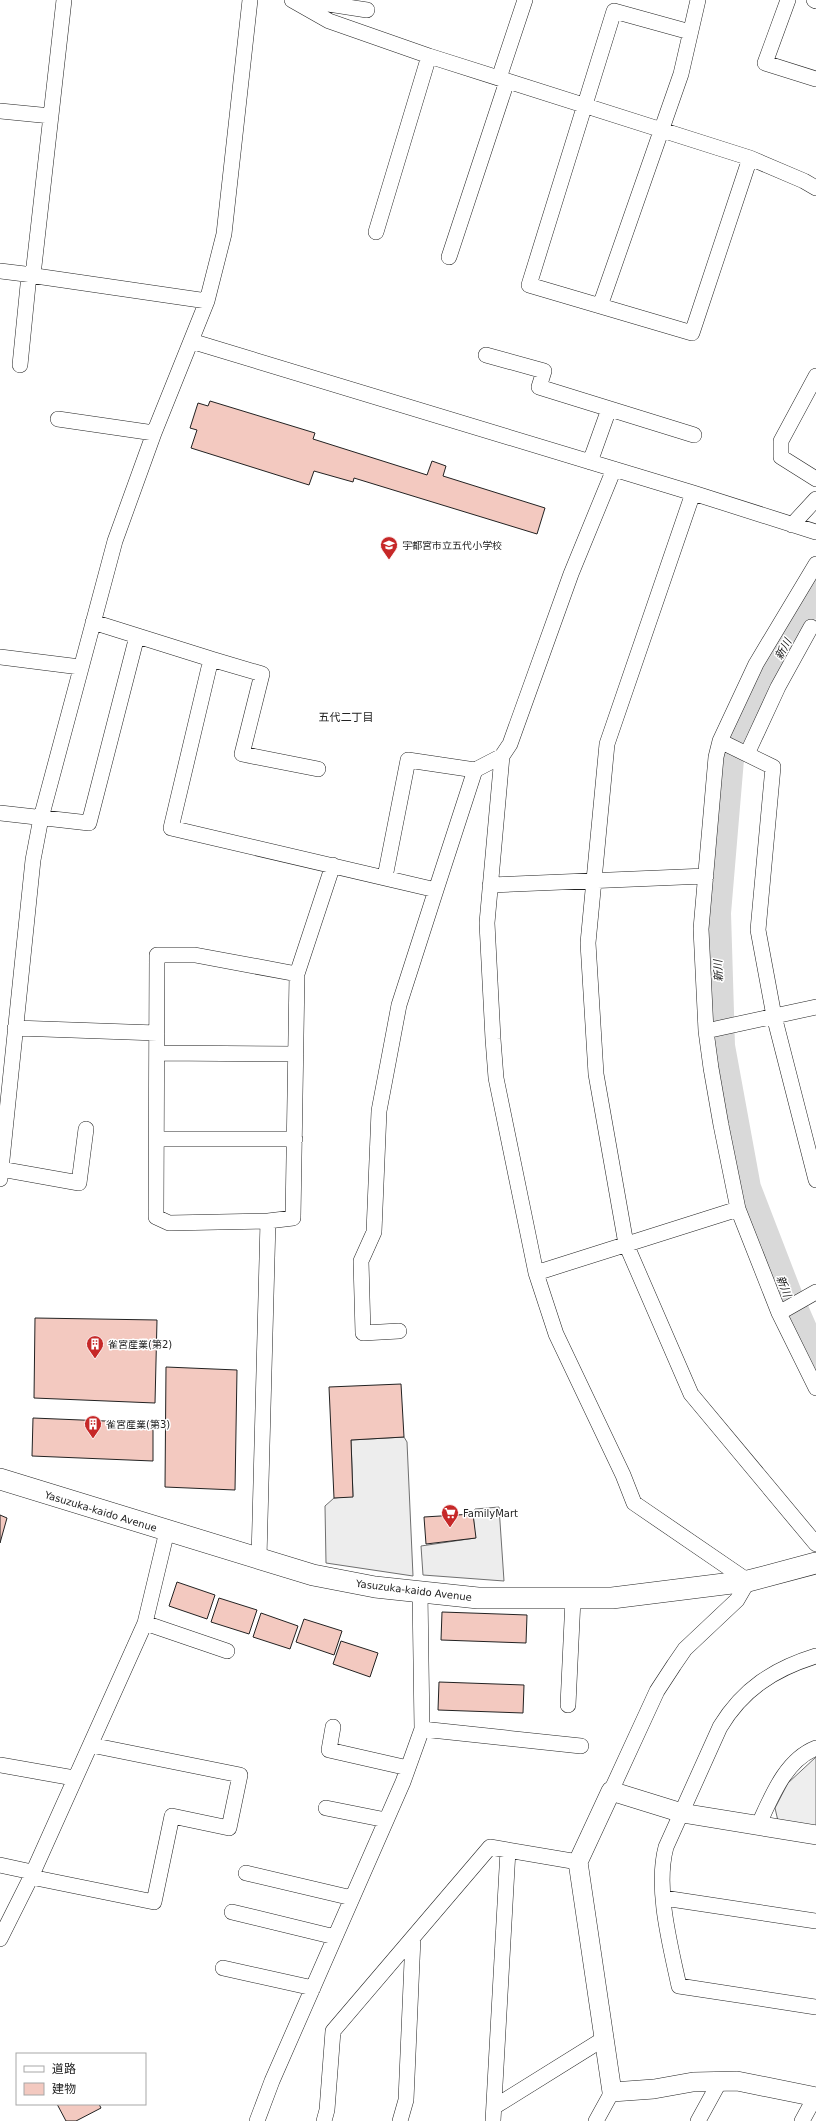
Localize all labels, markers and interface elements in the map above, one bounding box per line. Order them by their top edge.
school or university icon: 宇都宮市立五代小学校 [379,535,399,560]
place label: 宇都宮市立五代小学校 [402,540,502,551]
water label: 新川 [773,636,795,662]
district label: 五代二丁目 [319,711,374,724]
water label: 新川 [712,959,725,982]
water label: 新川 [774,1274,794,1300]
building icon: 雀宮産業(第2) [85,1334,105,1359]
place label: 雀宮産業(第2) [108,1339,172,1350]
building icon: 雀宮産業(第3) [83,1414,103,1439]
place label: 雀宮産業(第3) [106,1419,170,1430]
street label: Yasuzuka-kaido Avenue [43,1489,158,1534]
supermarket icon: FamilyMart [440,1503,460,1528]
place label: FamilyMart [463,1508,518,1519]
street label: Yasuzuka-kaido Avenue [354,1578,473,1603]
legend [16,2053,146,2105]
text: 道路 [52,2062,76,2076]
text: 建物 [52,2082,76,2096]

